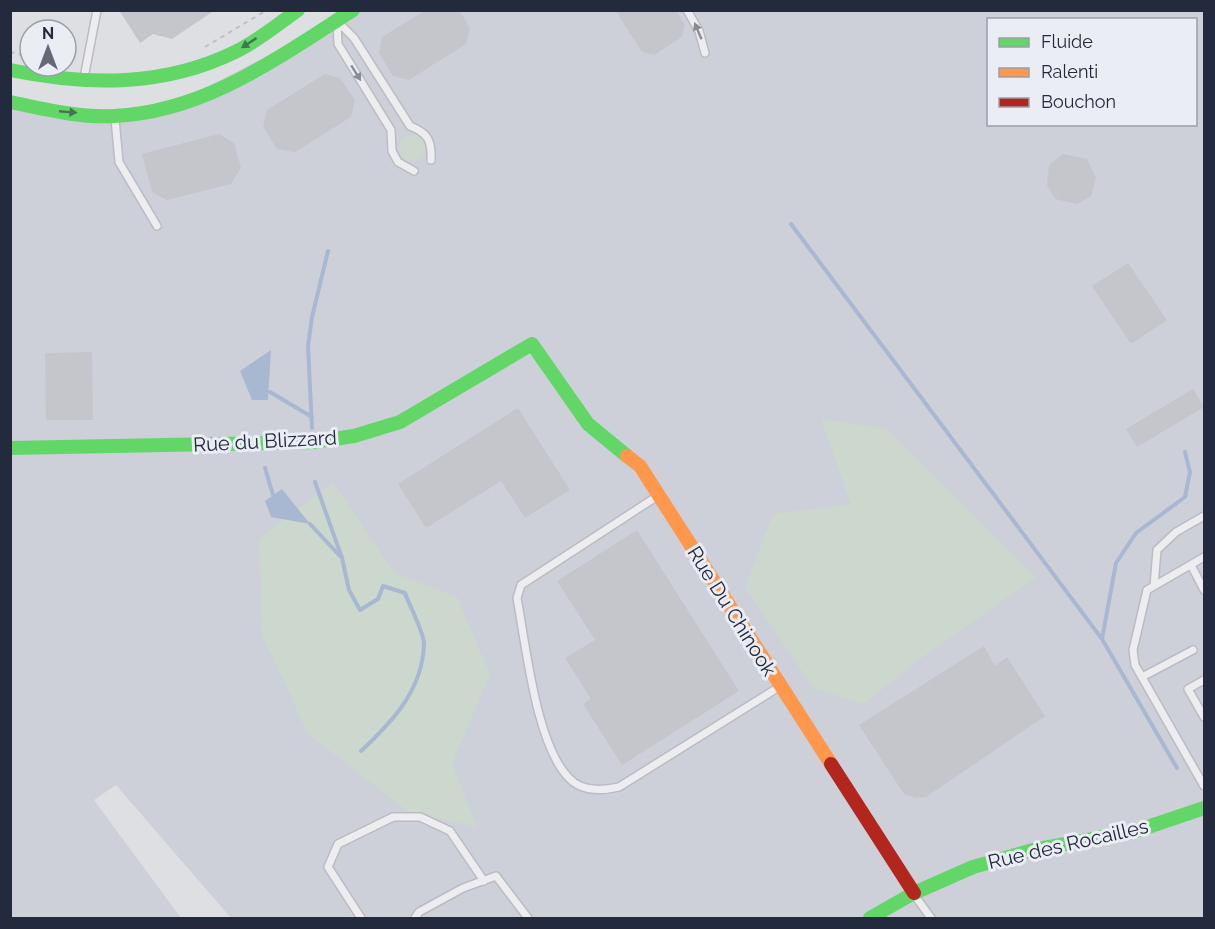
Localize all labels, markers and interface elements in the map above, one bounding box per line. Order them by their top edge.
north arrow [18,18,78,78]
legend [987,18,1197,126]
one-way arrow [693,21,703,39]
text: N [42,24,54,43]
text: Fluide [1041,31,1093,52]
one-way arrow [241,37,257,48]
text: Ralenti [1041,61,1098,82]
one-way arrow [351,65,362,82]
text: Bouchon [1041,91,1116,112]
one-way arrow [58,107,77,117]
street label: Rue du Blizzard [193,425,337,457]
street label: Rue Du Chinook [682,542,782,681]
street label: Rue des Rocailles [986,814,1150,874]

